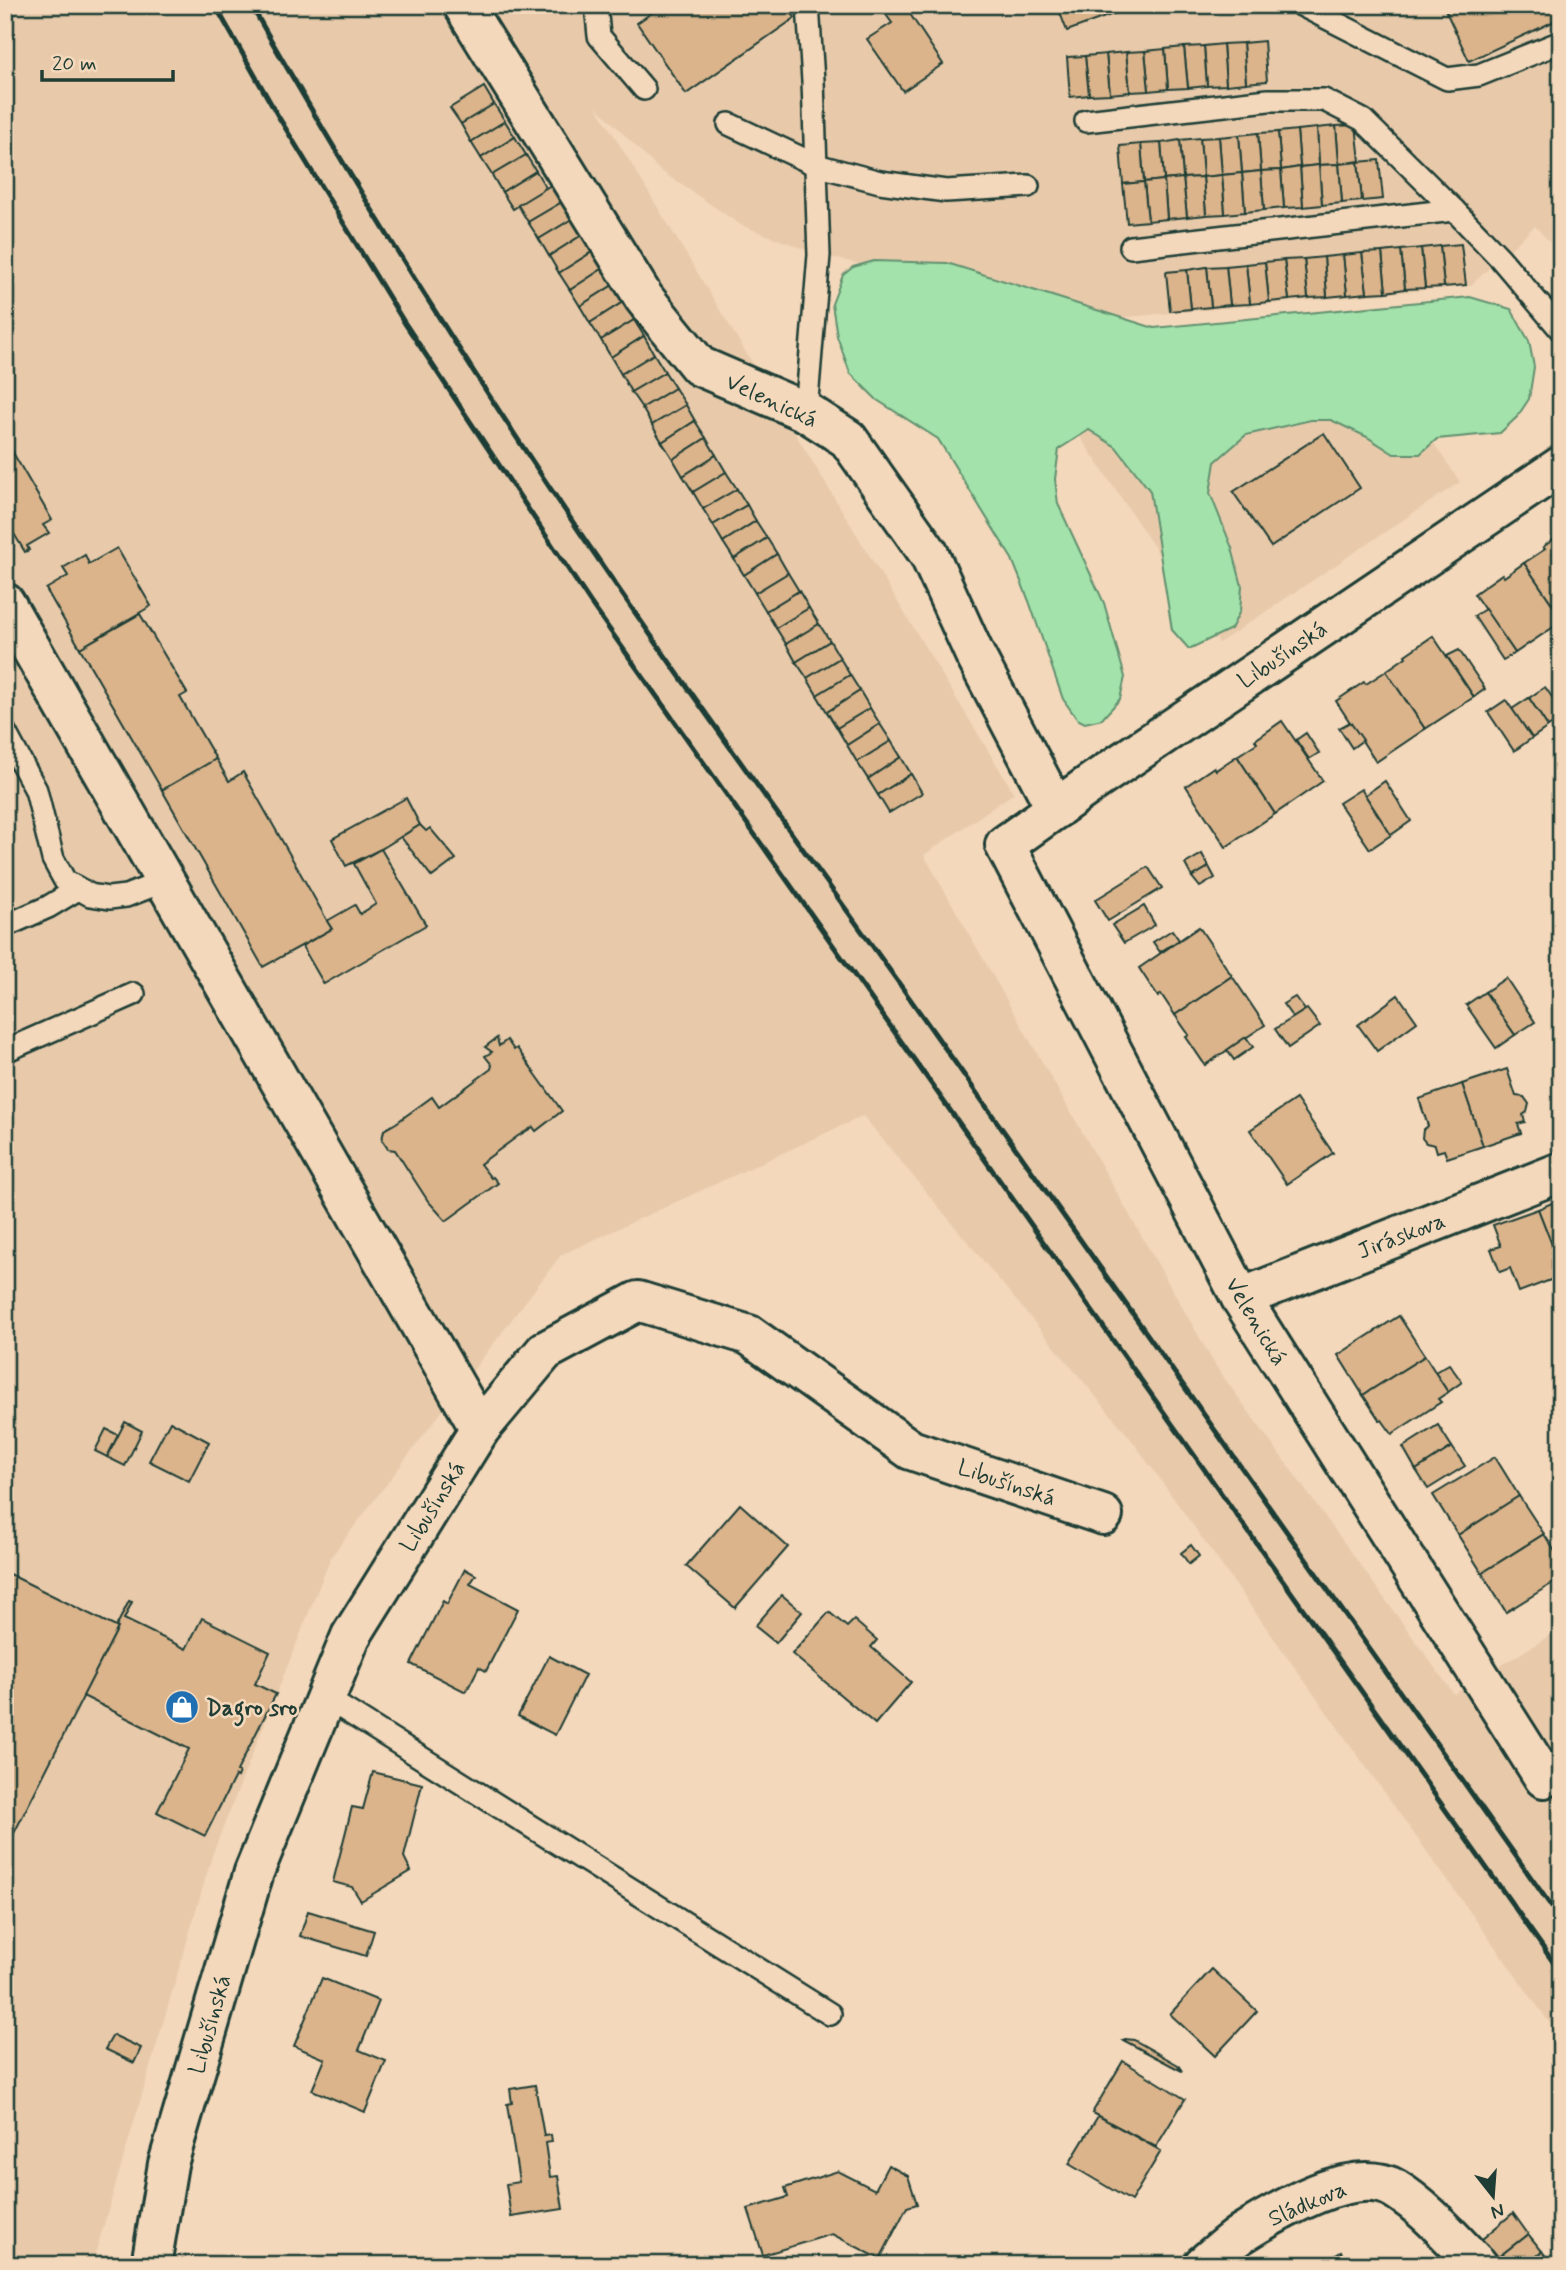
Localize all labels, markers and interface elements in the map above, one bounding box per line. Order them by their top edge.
scale bar [42,38,173,82]
text: 20 m [52,50,97,78]
street label: Velenická [720,367,822,436]
street label: Libušínská [1233,615,1334,697]
street label: Jiráskova [1353,1206,1450,1267]
street label: Velenická [1217,1272,1293,1372]
street label: Libušínská [953,1453,1059,1515]
street label: Libušínská [394,1456,473,1558]
shop icon: Dagro sro [163,1688,201,1726]
place label: Dagro sro [206,1694,297,1727]
street label: Libušínská [182,1971,239,2078]
north arrow [1458,2162,1528,2232]
street label: Sládkova [1264,2175,1352,2235]
text: N [1488,2197,1507,2225]

